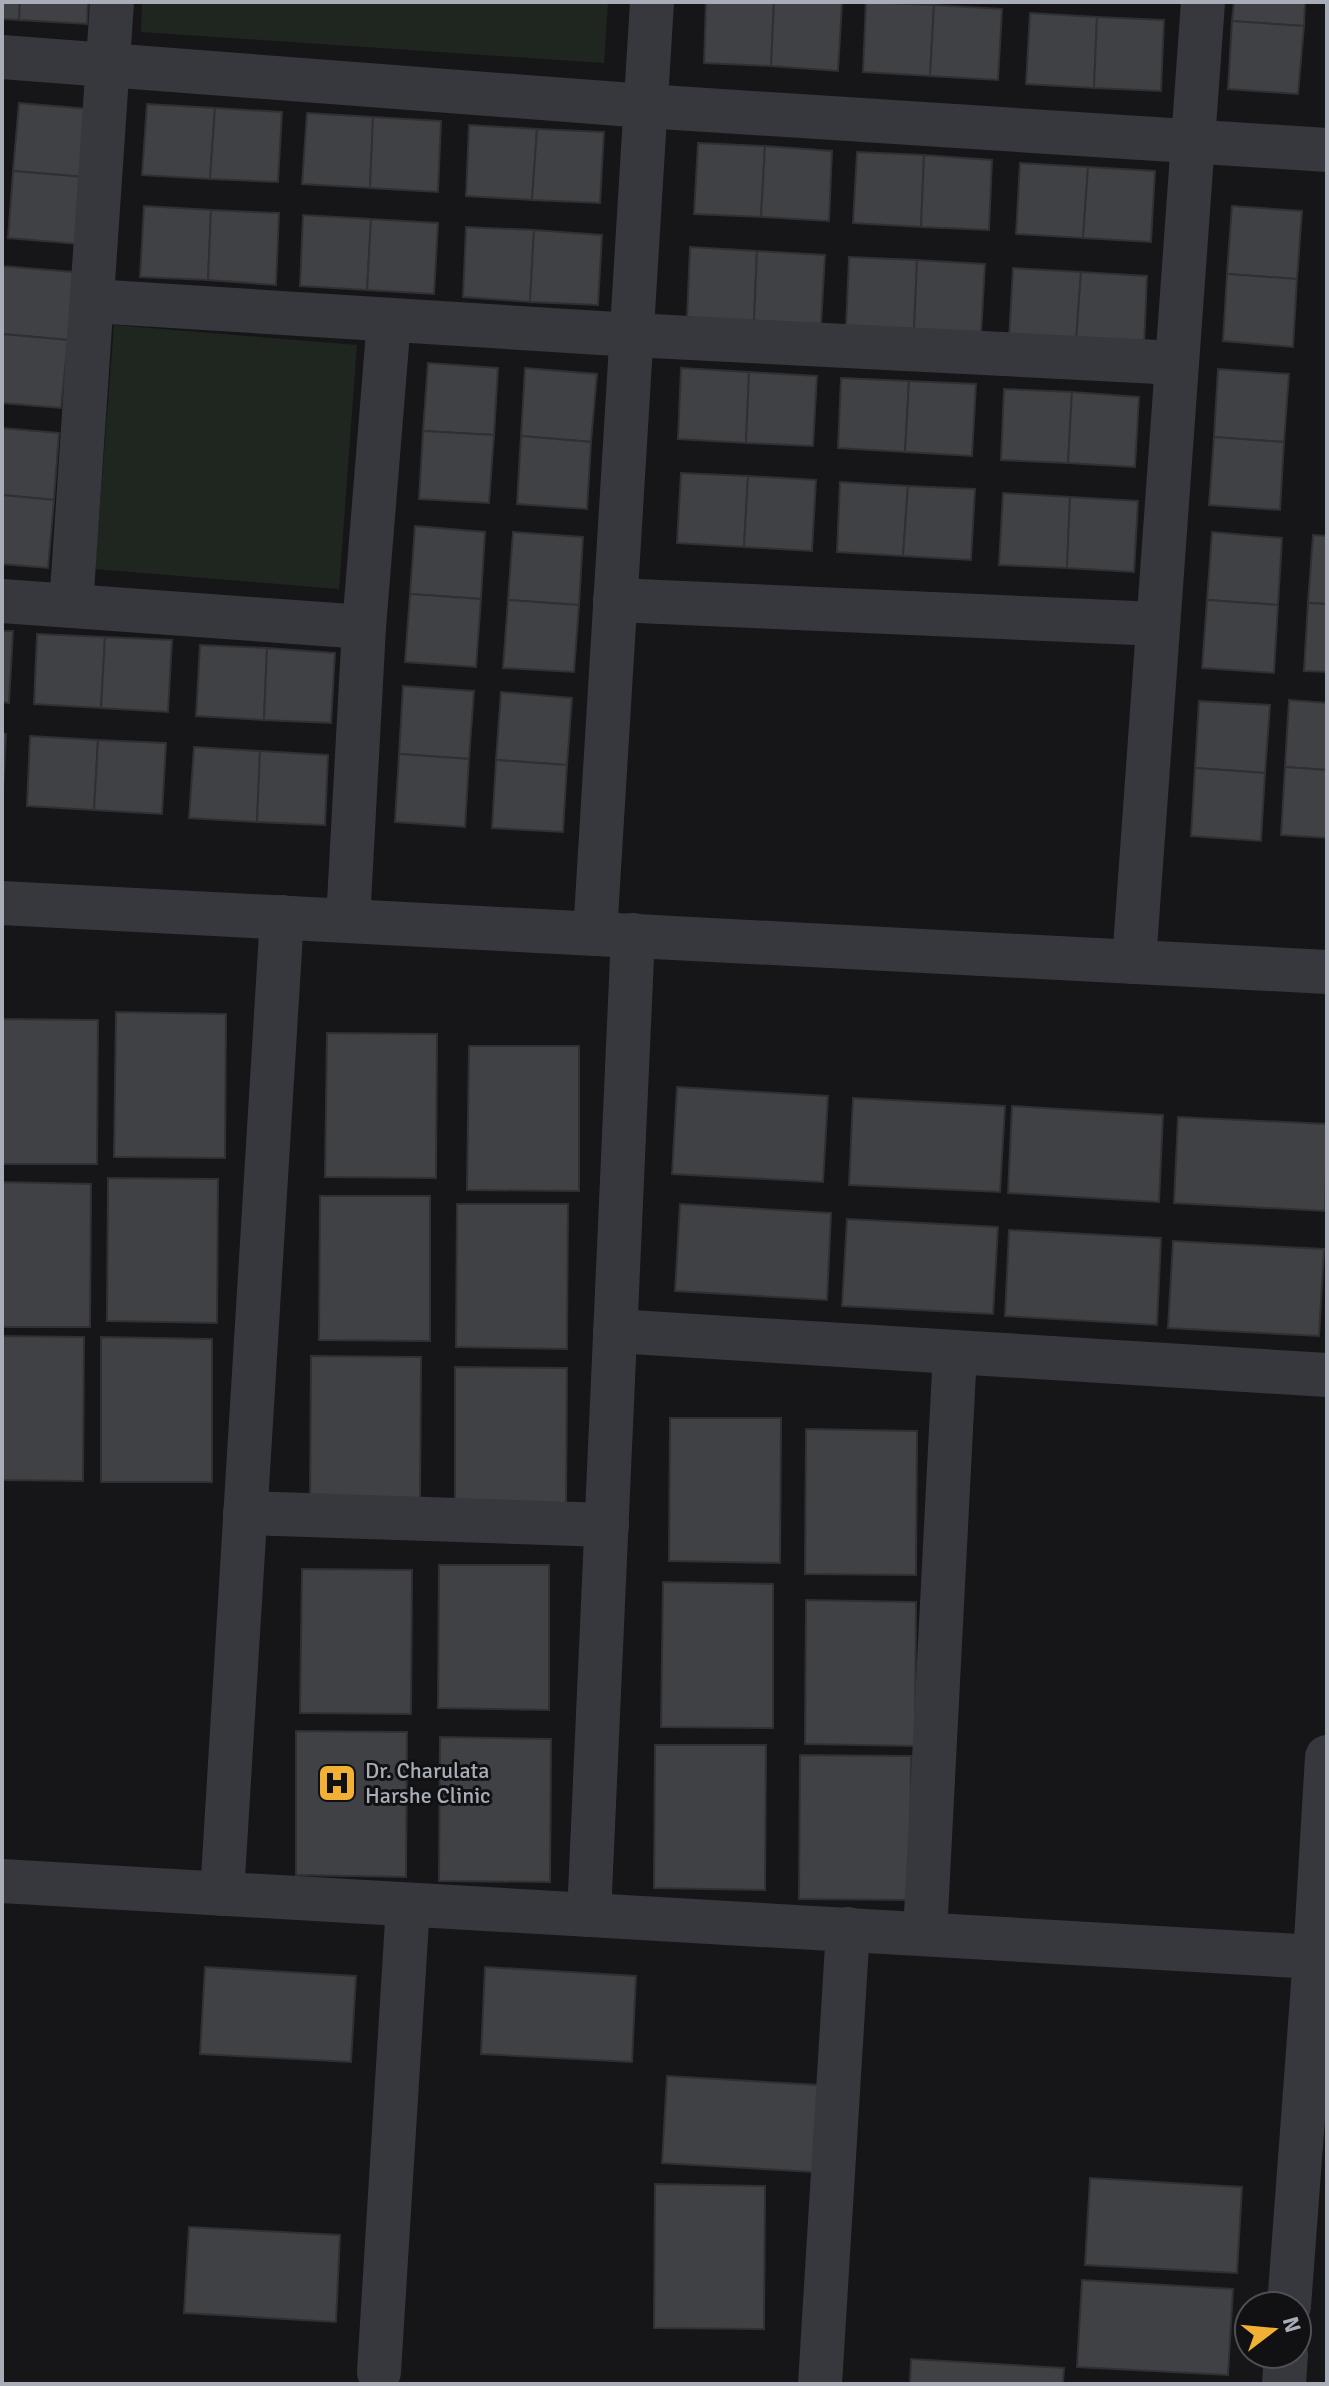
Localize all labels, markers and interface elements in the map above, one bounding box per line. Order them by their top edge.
place label: Dr. Charulata Harshe Clinic [365,1757,490,1809]
hospital icon: Dr. Charulata Harshe Clinic [316,1762,358,1804]
north arrow [1233,2290,1313,2370]
text: N [1277,2314,1307,2336]

